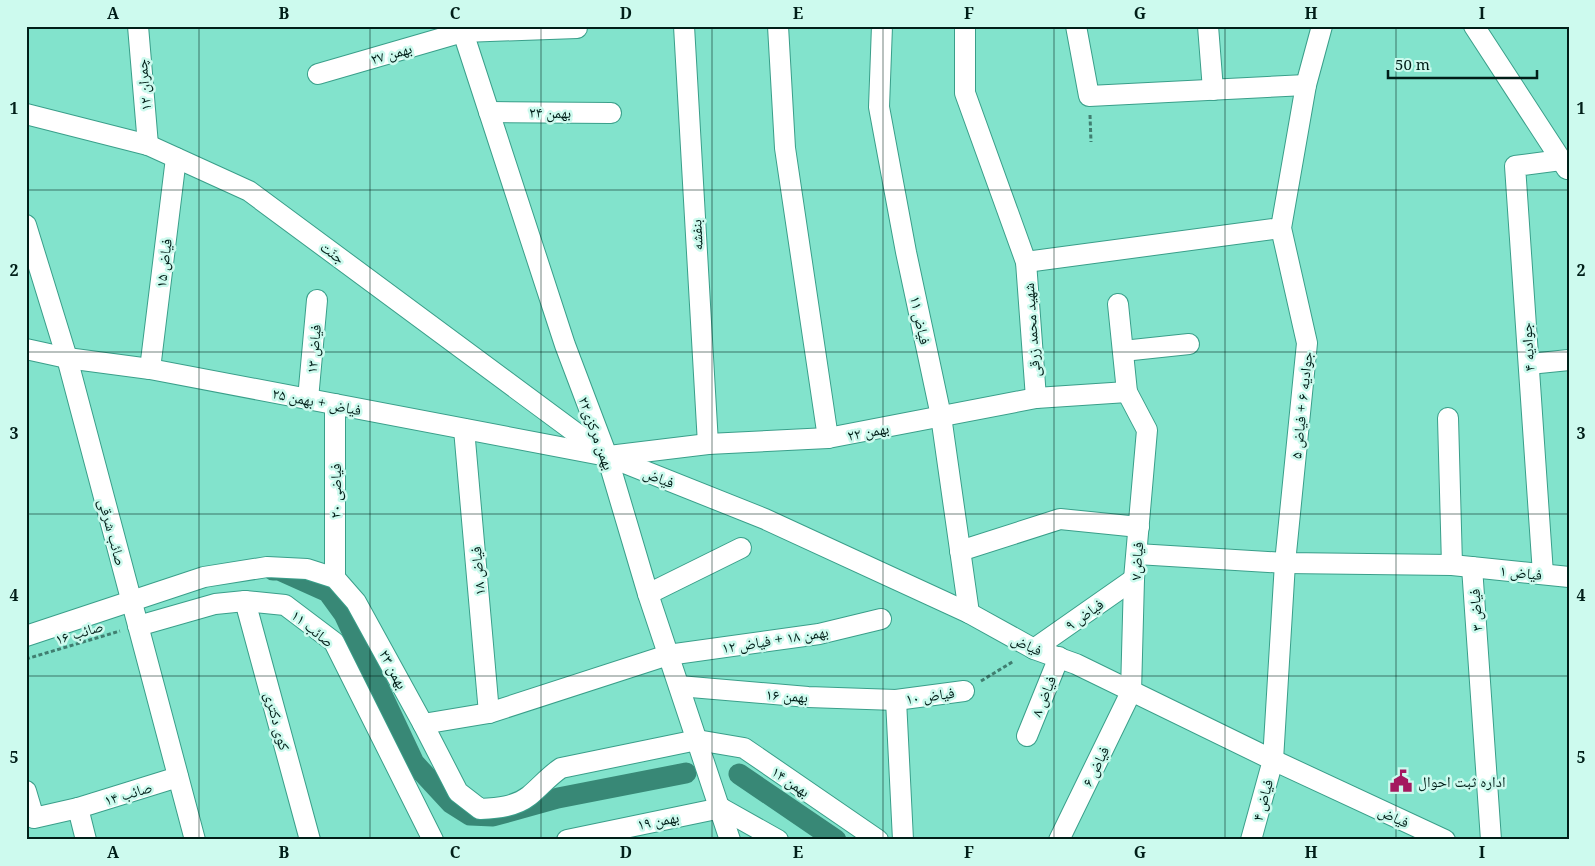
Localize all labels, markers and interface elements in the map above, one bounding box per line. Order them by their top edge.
text: A [107,2,120,24]
text: B [279,2,290,24]
text: C [450,2,461,24]
text: D [620,2,632,24]
text: E [793,2,803,24]
text: F [964,2,974,24]
text: G [1134,2,1146,24]
text: H [1304,2,1318,24]
text: I [1479,2,1485,24]
street label: بهمن ۲۷ [368,38,414,69]
scale bar [1388,48,1536,80]
text: 50 m [1395,54,1430,74]
street label: چمران ۱۲ [131,58,156,112]
text: 1 [9,97,19,119]
text: 1 [1576,97,1586,119]
street label: بهمن ۲۴ [529,102,571,123]
street label: بنفشه [685,219,707,251]
street label: جنّت [317,236,350,268]
street label: فیاض ۱۵ [150,237,177,289]
text: 2 [9,259,19,281]
text: 2 [1576,259,1586,281]
street label: شهید محمد زرقی [1018,282,1045,378]
street label: فیاض ۱۱ [905,294,936,346]
street label: جوادیه ۴ [1515,321,1539,372]
street label: فیاض ۱۳ [301,324,326,375]
street label: جوادیه ۶ + فیاض ۵ [1285,350,1318,460]
street label: فیاض + بهمن ۲۵ [271,383,363,420]
street label: ۲۲بهمن مرکزی [574,394,620,473]
street label: بهمن ۲۲ [845,417,891,446]
text: 3 [9,422,19,444]
text: 3 [1576,422,1586,444]
street label: فیاض [640,462,677,493]
street label: فیاضی ۲۰ [325,464,346,518]
street label: صائب شرقی [94,496,132,568]
street label: فیاض۷ [1125,541,1148,581]
street label: فیاض ۱۸ [465,545,490,596]
street label: فیاض ۱ [1499,560,1543,585]
text: 4 [9,584,19,606]
text: 4 [1576,584,1586,606]
street label: فیاض ۳ [1464,588,1487,632]
street label: فیاض ۹ [1061,594,1108,635]
street label: صائب ۱۱ [288,605,338,651]
street label: صائب ۱۶ [52,615,106,649]
street label: بهمن ۱۸ + فیاض ۱۲ [720,621,830,658]
street label: فیاض [1008,628,1046,661]
street label: بهمن ۲۳ [374,646,413,693]
street label: فیاض ۸ [1026,673,1061,720]
street label: فیاض ۱۰ [904,682,956,709]
street label: بهمن ۱۶ [765,684,809,707]
street label: کوی دکتری [260,690,295,753]
street label: فیاض ۶ [1077,742,1114,790]
text: 5 [9,746,19,768]
text: 5 [1576,746,1586,768]
street label: بهمن ۱۴ [767,761,814,802]
public building icon: اداره ثبت احوال [1388,768,1414,794]
place label: اداره ثبت احوال [1418,771,1505,792]
street label: صائب ۱۴ [101,776,155,810]
street label: فیاض ۴ [1247,777,1278,823]
street label: فیاض [1375,800,1413,833]
street label: بهمن ۱۹ [635,806,681,835]
text: A [107,841,120,863]
text: B [279,841,290,863]
text: C [450,841,461,863]
text: D [620,841,632,863]
text: E [793,841,803,863]
text: F [964,841,974,863]
text: G [1134,841,1146,863]
text: H [1304,841,1318,863]
text: I [1479,841,1485,863]

